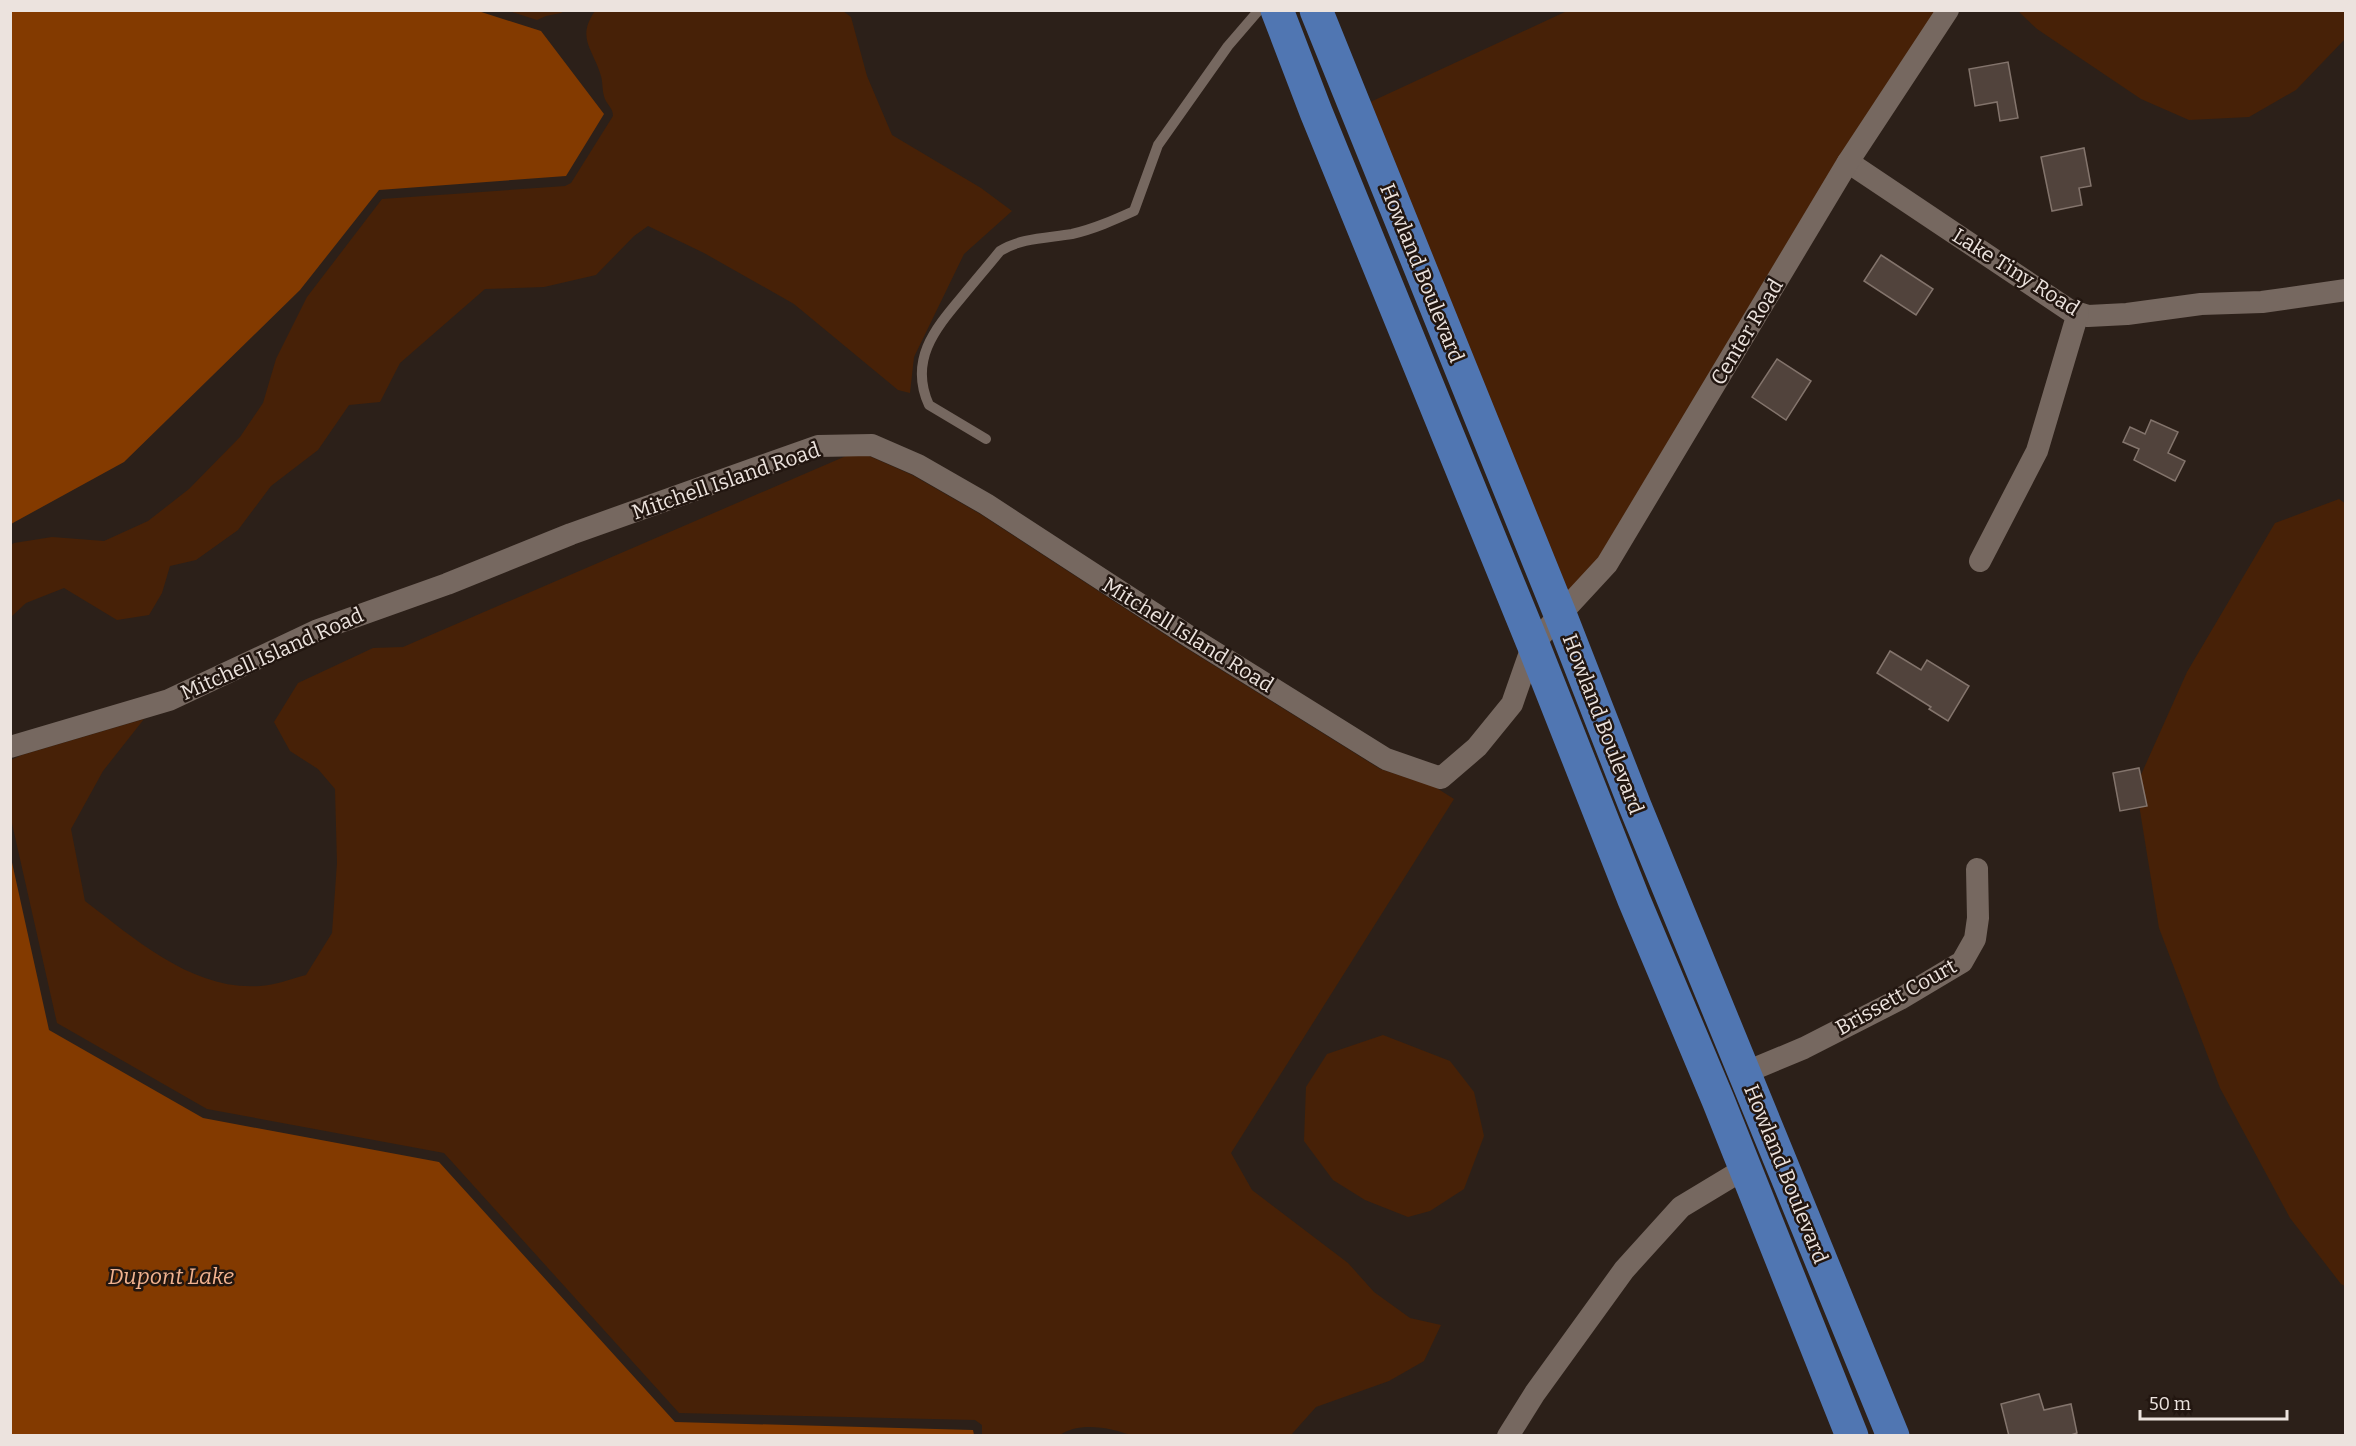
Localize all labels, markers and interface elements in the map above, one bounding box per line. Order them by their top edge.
street label: Howland Boulevard [1374,180,1470,366]
street label: Lake Tiny Road [1948,223,2084,321]
street label: Center Road [1705,274,1789,390]
street label: Mitchell Island Road [629,437,823,525]
street label: Mitchell Island Road [1097,572,1279,698]
street label: Mitchell Island Road [177,602,367,706]
street label: Howland Boulevard [1557,630,1649,818]
street label: Brissett Court [1831,953,1961,1041]
street label: Howland Boulevard [1738,1081,1834,1267]
water label: Dupont Lake [108,1263,234,1290]
scale bar [2140,1383,2287,1421]
text: 50 m [2149,1393,2191,1415]

